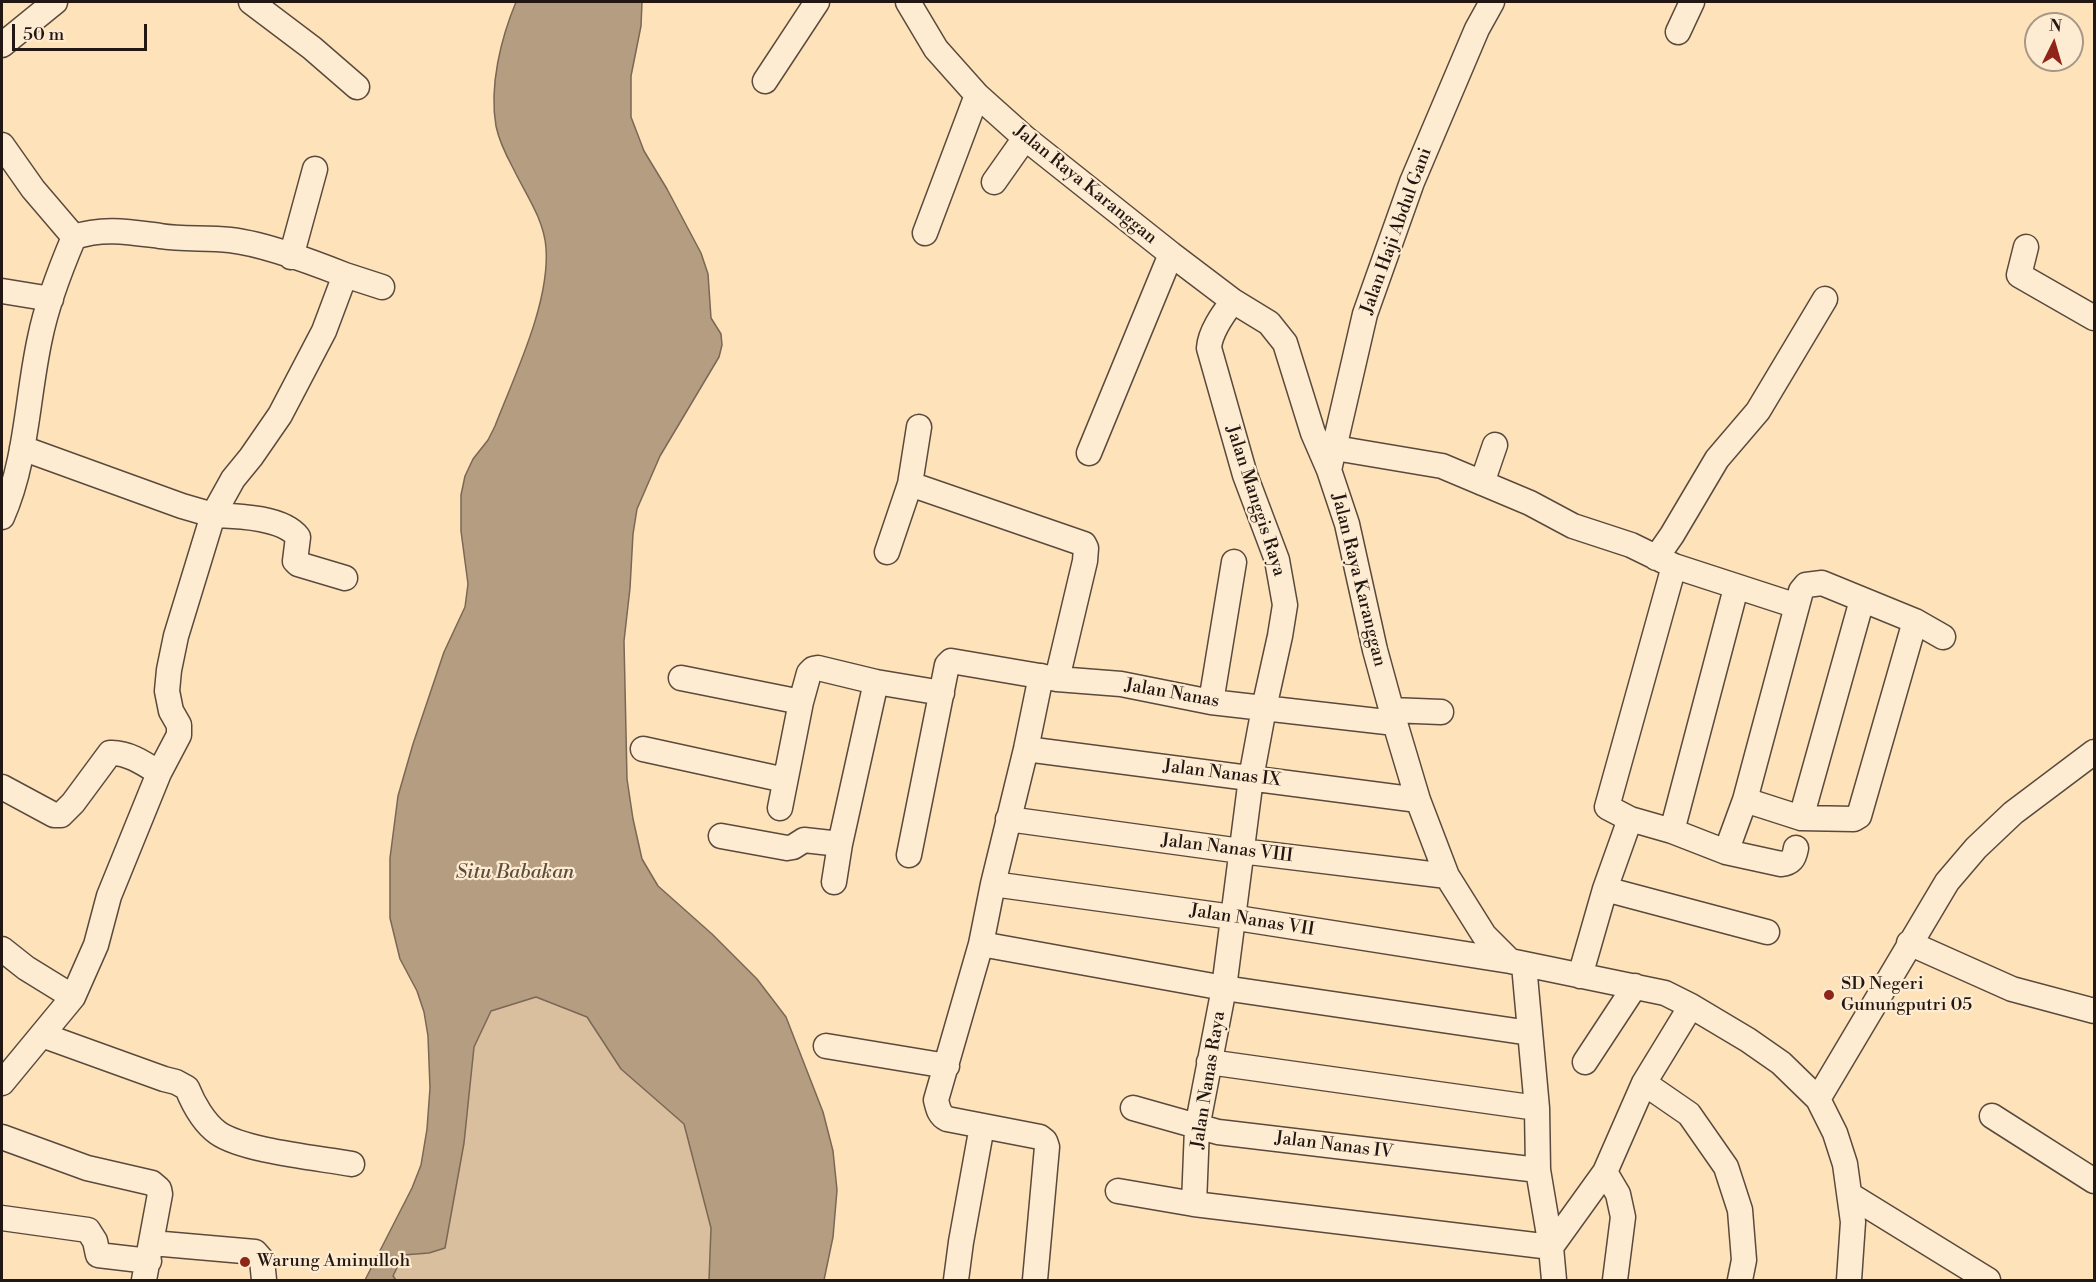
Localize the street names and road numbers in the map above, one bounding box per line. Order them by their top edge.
street label: Jalan Raya Karanggan [1009,121,1161,249]
street label: Jalan Haji Abdul Gani [1357,145,1437,317]
street label: Jalan Manggis Raya [1220,423,1290,579]
street label: Jalan Raya Karanggan [1326,491,1390,669]
street label: Jalan Nanas [1123,675,1221,713]
street label: Jalan Nanas IX [1162,756,1282,792]
street label: Jalan Nanas VIII [1160,830,1294,868]
street label: Jalan Nanas VII [1188,900,1316,942]
street label: Jalan Nanas Raya [1187,1010,1231,1150]
street label: Jalan Nanas IV [1274,1128,1394,1164]

